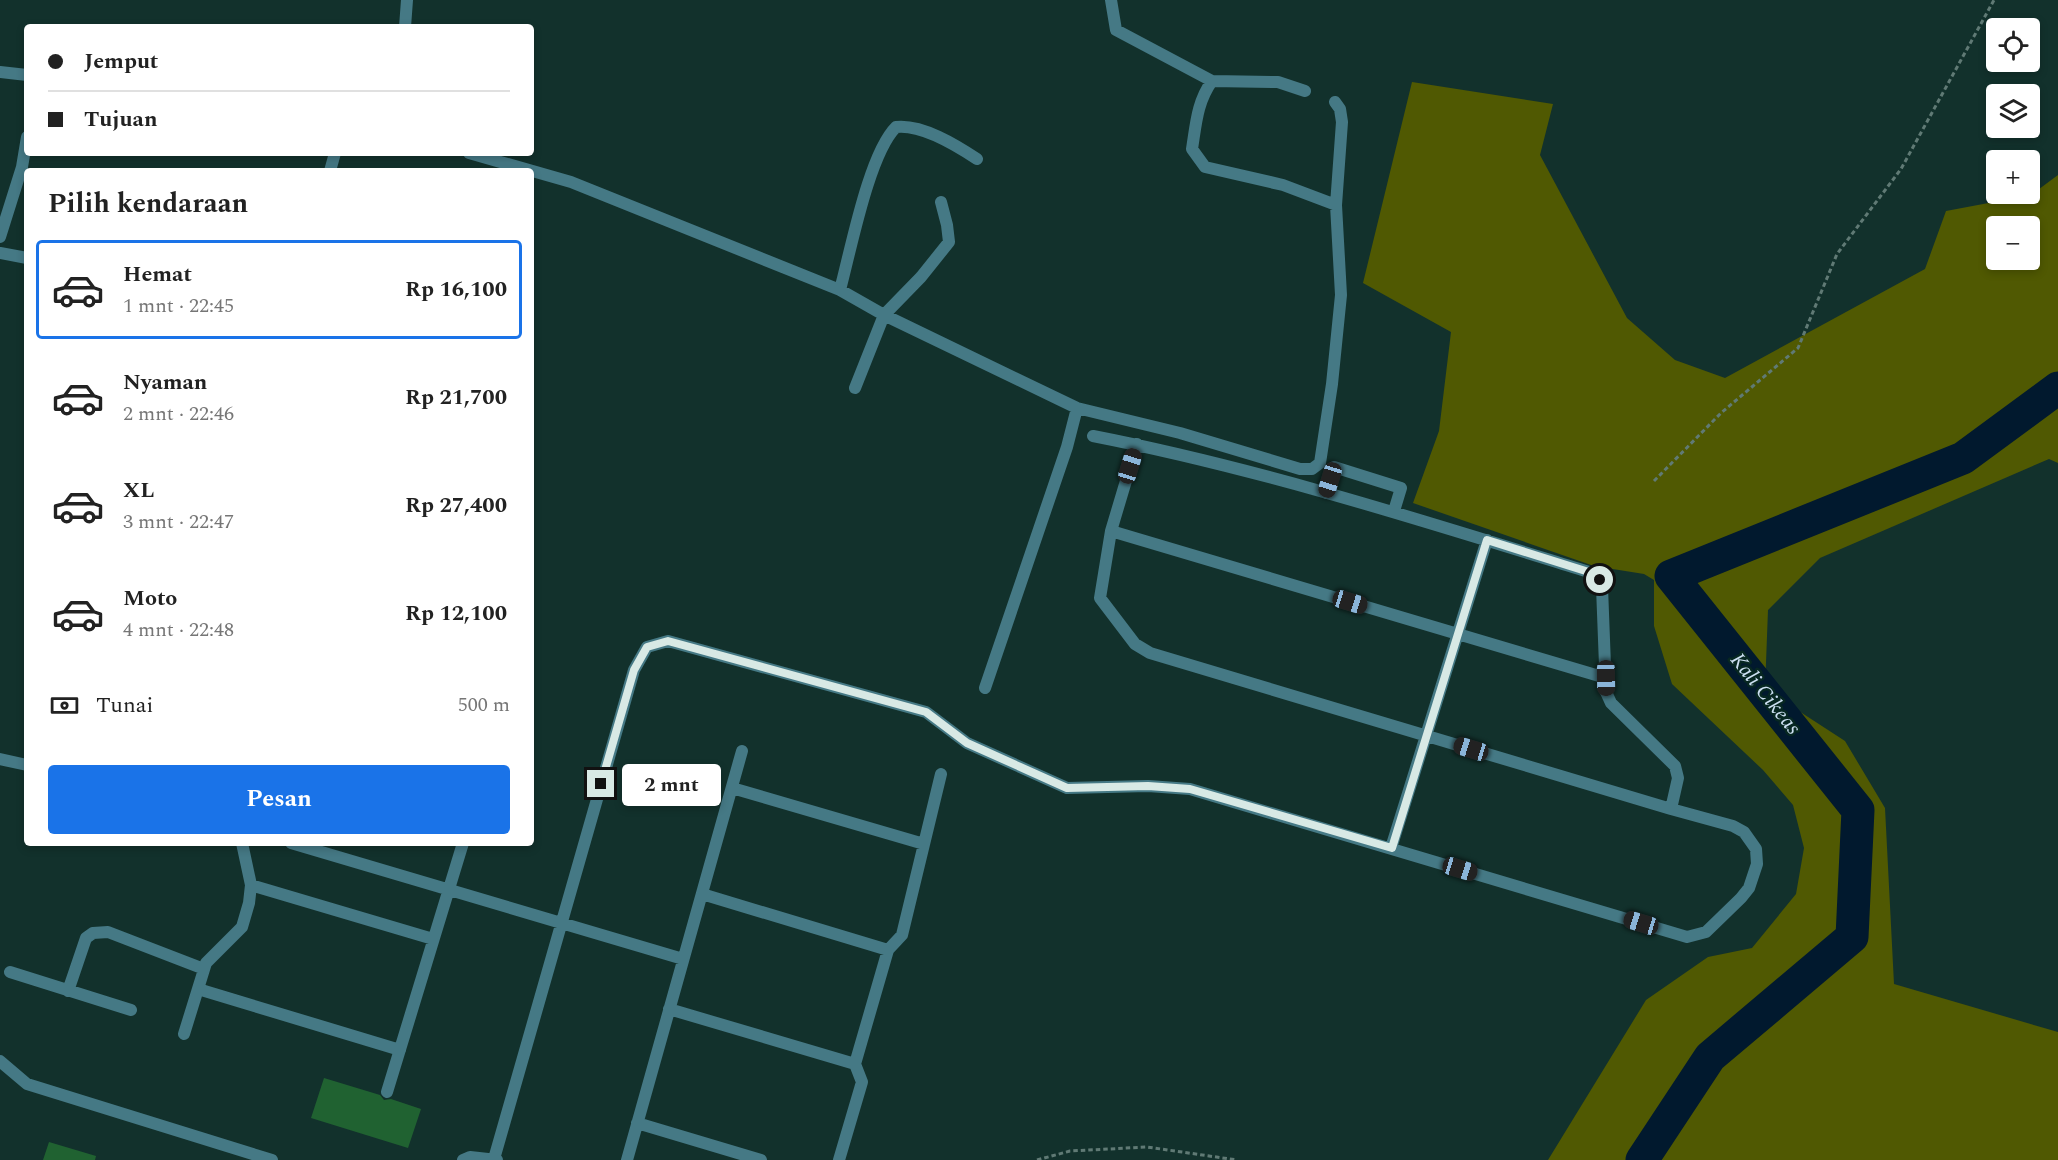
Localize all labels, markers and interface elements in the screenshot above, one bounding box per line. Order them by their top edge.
map controls [1986,18,2040,270]
button: locate [1986,18,2040,72]
text: Jemput [84,45,158,78]
button: layers [1986,84,2040,138]
text: Tujuan [84,103,157,136]
button: + [1986,150,2040,204]
text: Pilih kendaraan [48,183,248,225]
button: − [1986,216,2040,270]
text: Hemat [123,258,192,291]
icon: car [51,263,105,317]
text: Rp 16,100 [405,273,507,306]
text: 1 mnt · 22:45 [123,291,234,321]
text: Nyaman [123,366,207,399]
icon: car [51,371,105,425]
text: Rp 21,700 [405,381,507,414]
text: 2 mnt · 22:46 [123,399,234,429]
car [1116,446,1144,486]
car [1316,460,1344,500]
text: XL [123,474,154,507]
icon: car [51,479,105,533]
text: Rp 27,400 [405,489,507,522]
text: 3 mnt · 22:47 [123,507,234,537]
route start [1586,566,1613,593]
text: Moto [123,582,177,615]
icon: car [51,587,105,641]
car [1330,588,1370,616]
text: Rp 12,100 [405,597,507,630]
text: 4 mnt · 22:48 [123,615,234,645]
water label: Kali Cikeas [1722,646,1809,742]
car [1597,660,1615,696]
icon: cash [48,689,81,722]
text: Tunai [96,689,153,722]
text: 500 m [458,690,510,720]
car [1451,735,1491,763]
callout: 2 mnt [622,763,721,805]
button: Pesan [48,765,510,834]
route end [587,770,614,797]
text: 2 mnt [644,770,699,800]
car [1440,855,1480,883]
car [1621,909,1661,937]

